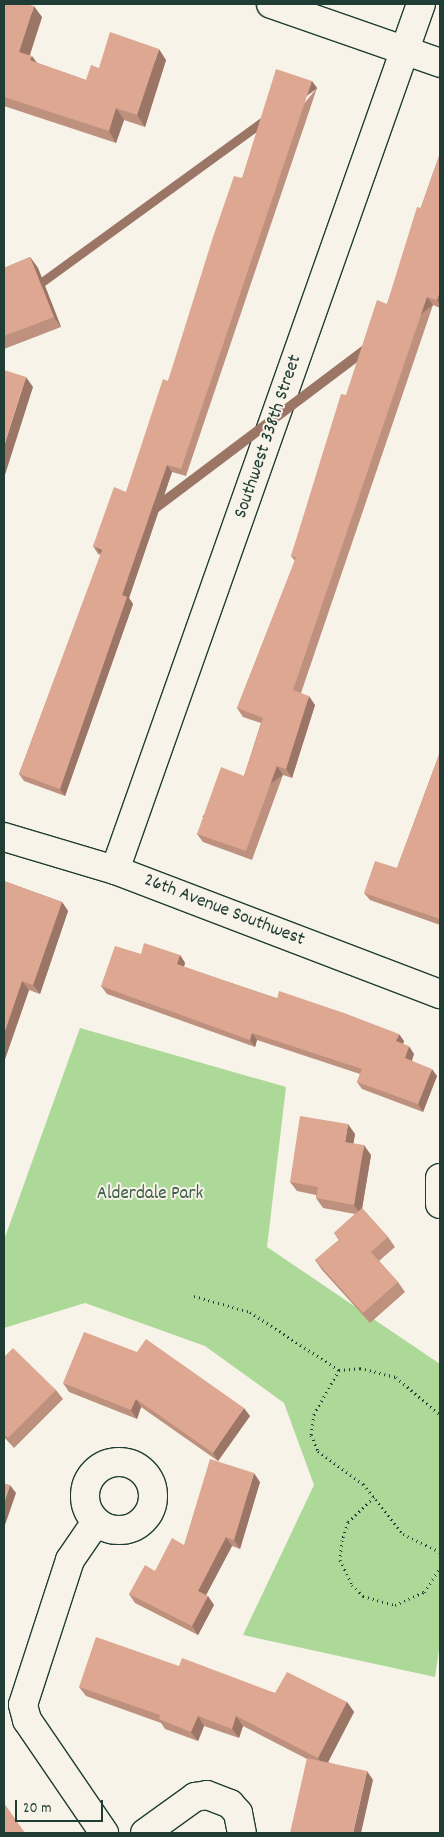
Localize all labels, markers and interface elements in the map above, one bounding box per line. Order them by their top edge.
street label: Southwest 338th Street [230,352,308,522]
street label: 26th Avenue Southwest [140,870,308,952]
park label: Alderdale Park [97,1184,203,1206]
scale bar [18,1790,105,1822]
text: 20 m [23,1798,51,1820]

